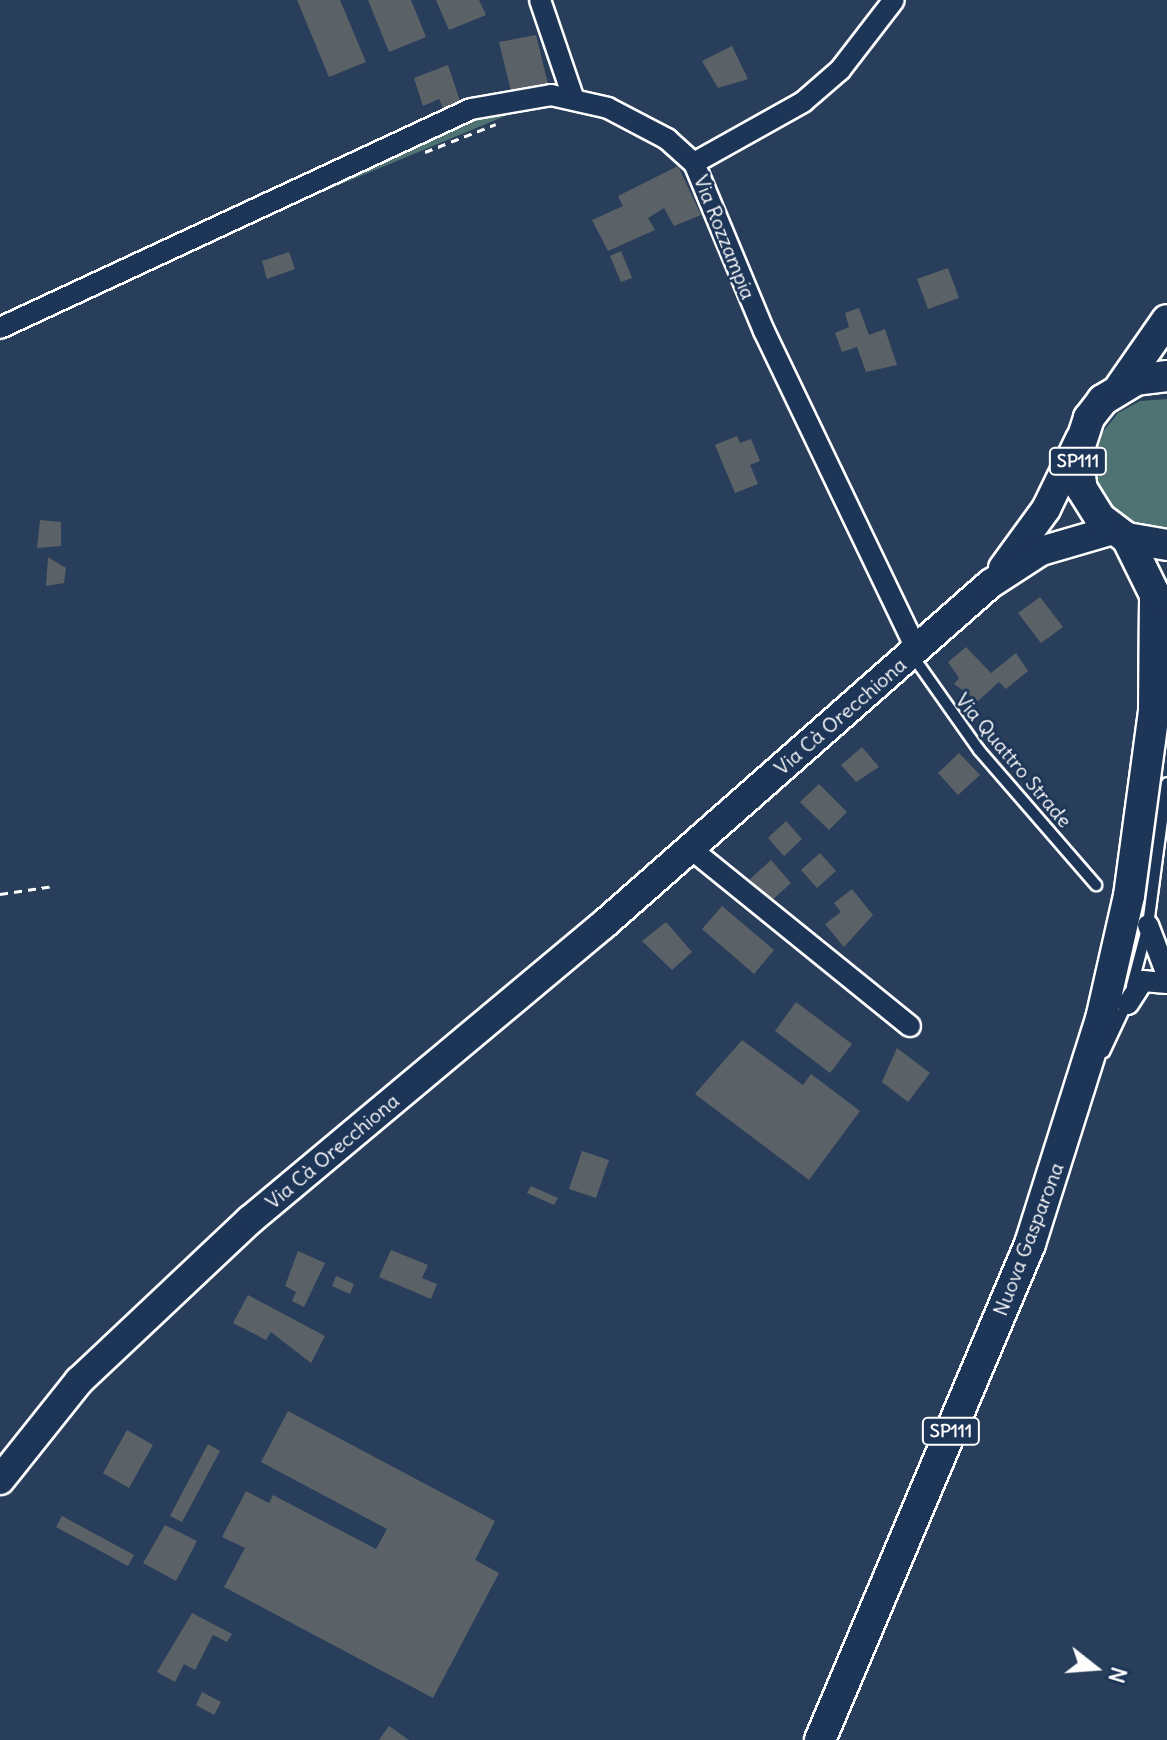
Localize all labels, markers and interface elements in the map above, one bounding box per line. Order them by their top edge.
street label: Via Rozzampia [689,171,761,303]
road number: SP111 [1048,447,1108,475]
street label: Via Cà Orecchiona [769,652,911,780]
street label: Via Quattro Strade [951,688,1077,832]
street label: Via Cà Orecchiona [260,1088,404,1214]
street label: Nuova Gasparona [988,1159,1068,1319]
road number: SP111 [921,1417,981,1445]
north arrow [1055,1628,1135,1708]
text: N [1102,1664,1134,1686]

